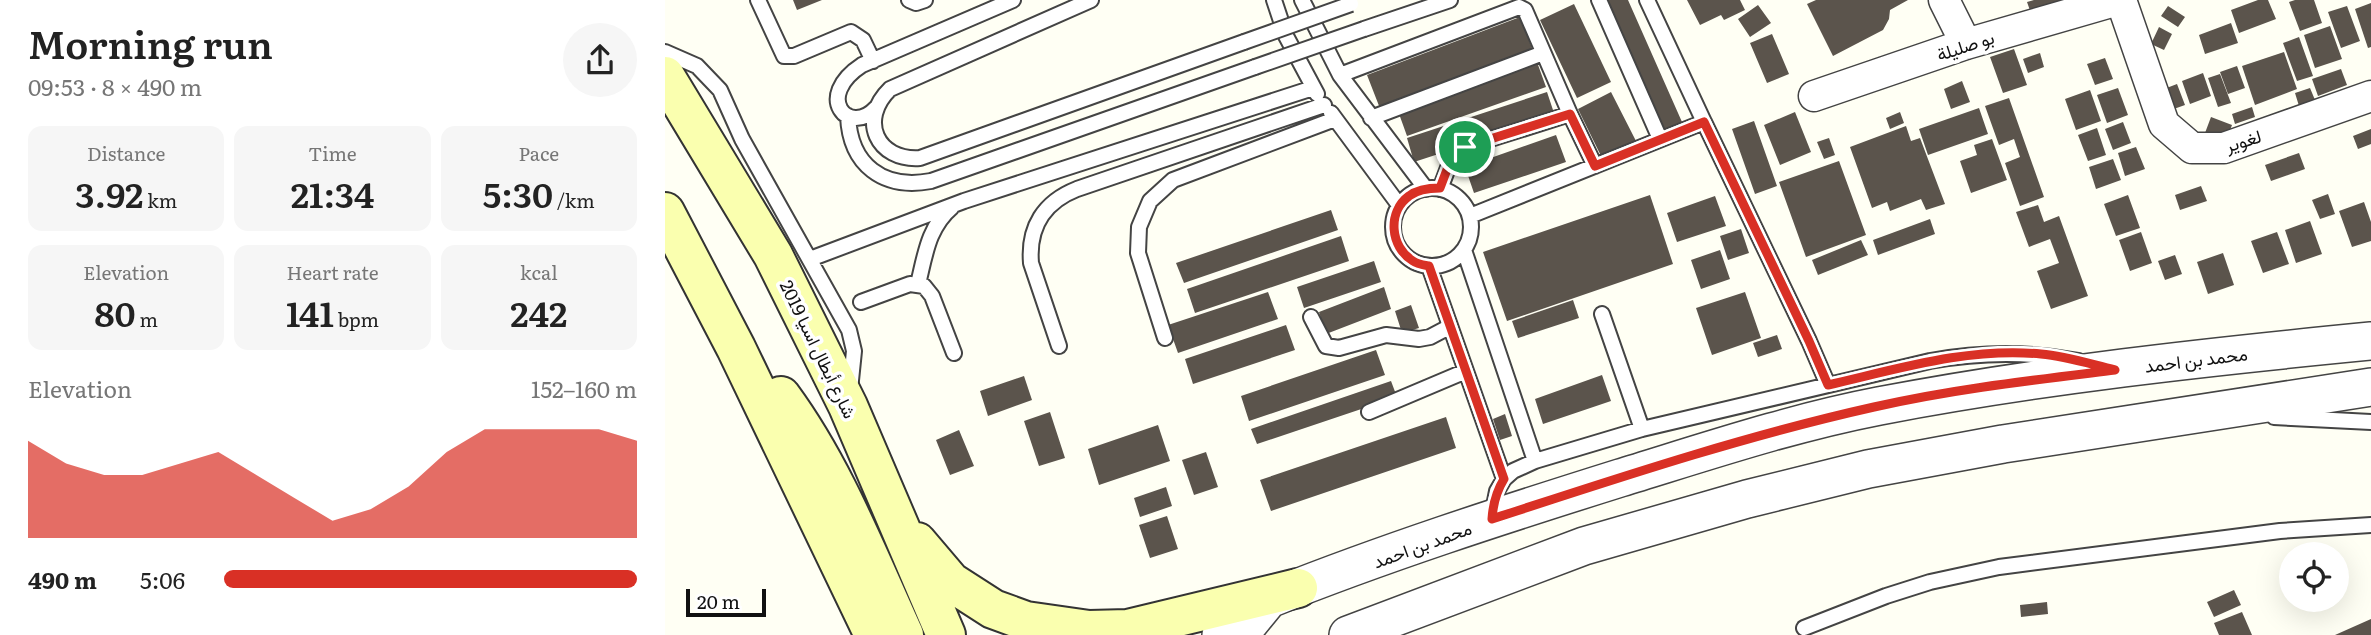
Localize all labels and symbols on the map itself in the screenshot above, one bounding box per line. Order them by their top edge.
street label: بو صليلة [1933,23,1997,67]
pin [1435,117,1495,177]
street label: لغوير [2221,122,2264,159]
street label: شارع أبطال اسيا 2019 [774,275,864,423]
street label: محمد بن احمد [2143,339,2249,379]
street label: محمد بن احمد [1369,514,1475,574]
scale bar [686,586,767,618]

